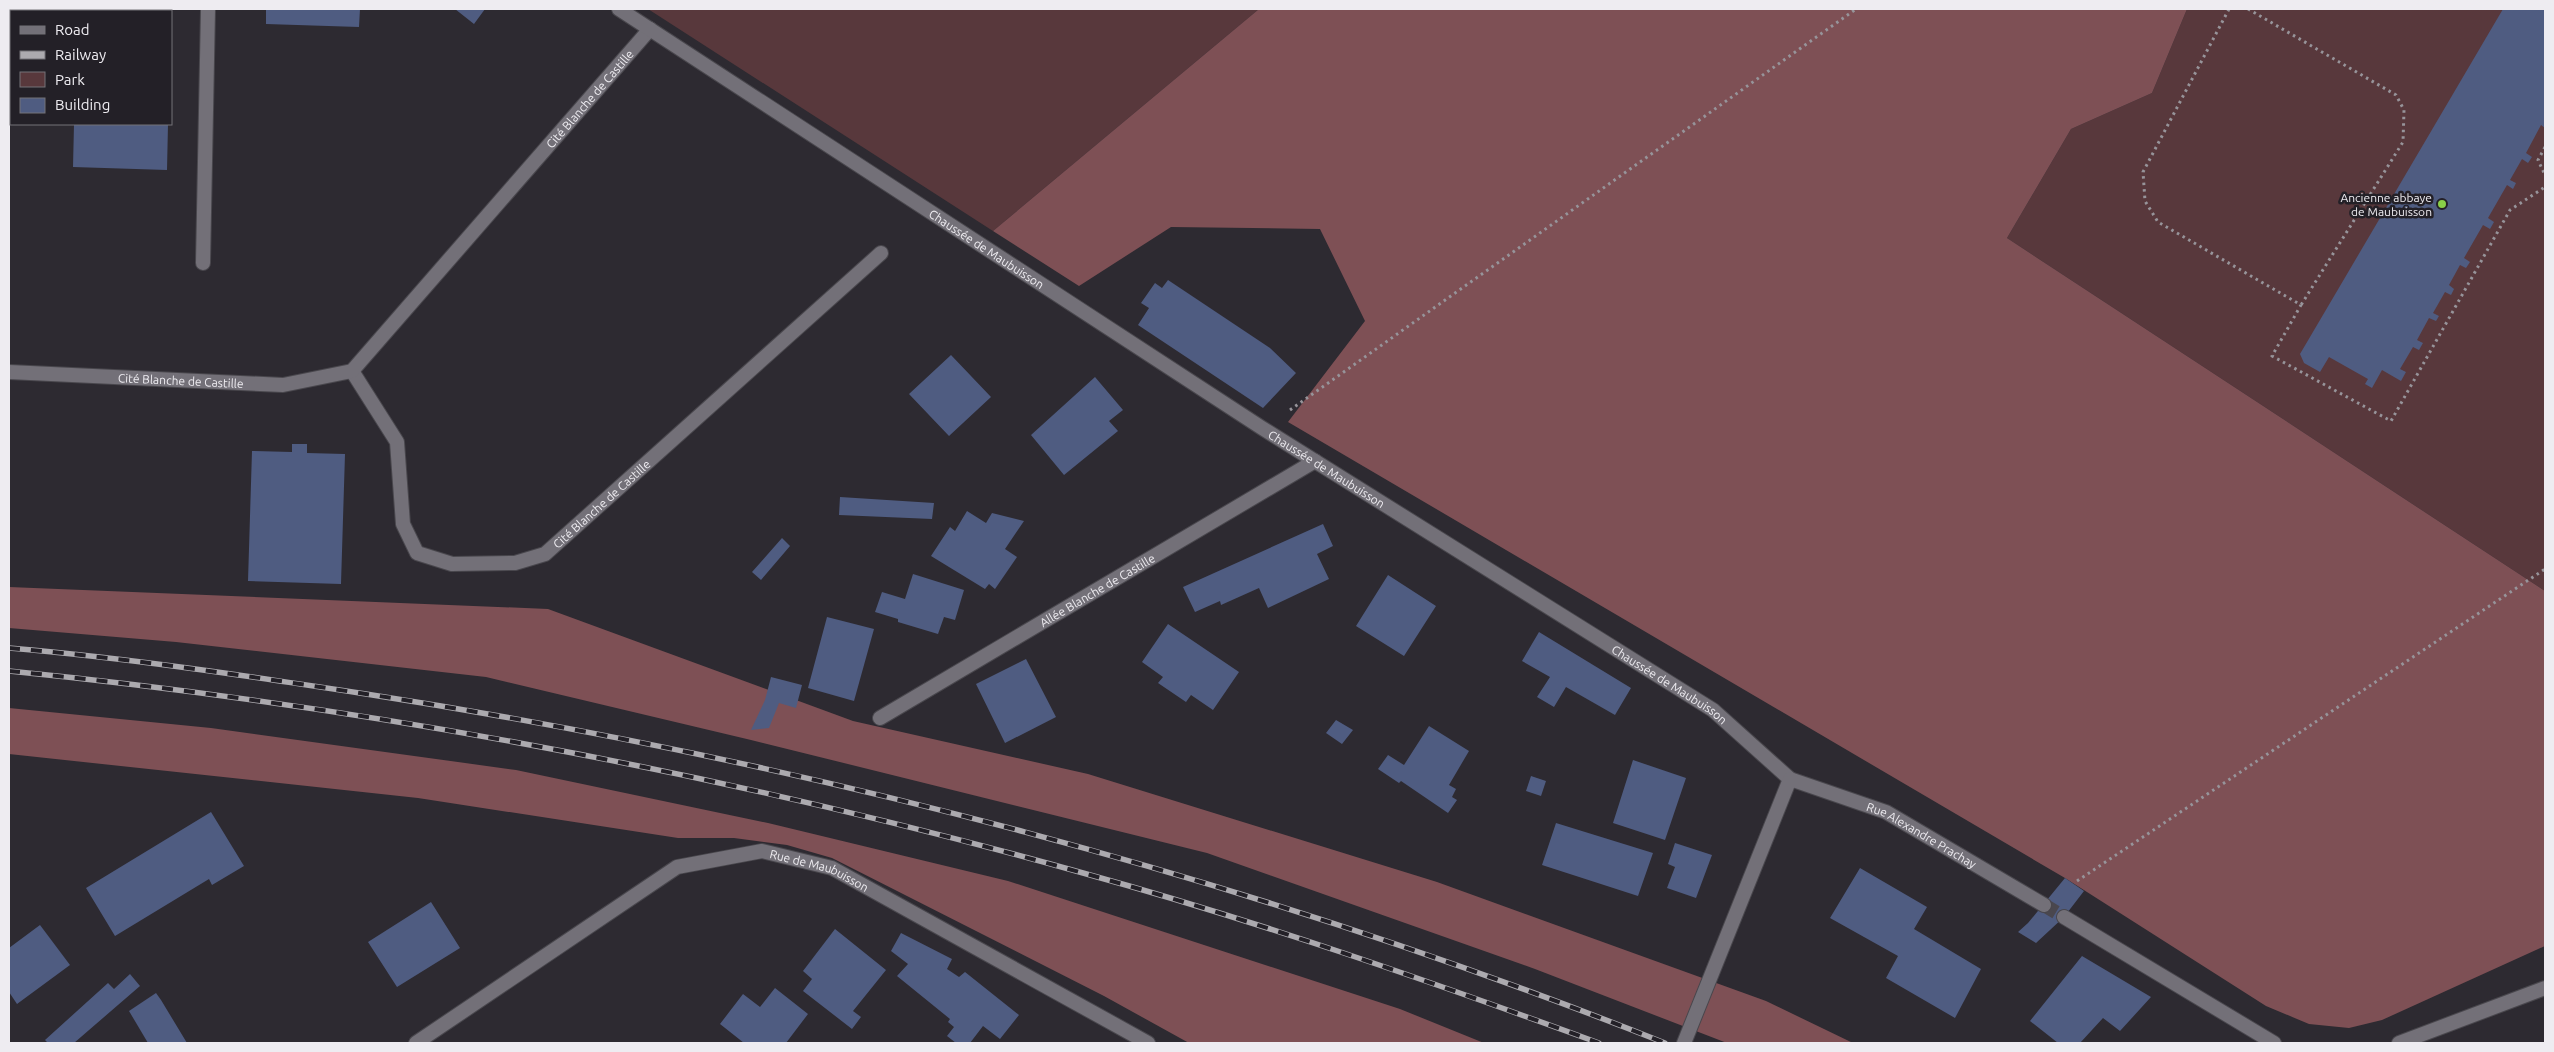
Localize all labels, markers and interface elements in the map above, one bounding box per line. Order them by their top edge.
legend [10,10,172,125]
text: Road [55,21,90,38]
text: Railway [55,46,106,63]
street label: Cité Blanche de Castille [543,47,636,150]
text: Park [55,71,85,88]
text: Building [55,96,110,113]
place label: Ancienne abbaye de Maubuisson [2340,191,2432,218]
marker: Ancienne abbaye de Maubuisson [2436,198,2448,210]
street label: Chaussée de Maubuisson [927,206,1047,291]
street label: Cité Blanche de Castille [118,371,244,390]
street label: Chaussée de Maubuisson [1266,427,1387,510]
street label: Cité Blanche de Castille [550,457,652,550]
street label: Allée Blanche de Castille [1037,551,1157,629]
street label: Chaussée de Maubuisson [1610,642,1730,726]
street label: Rue Alexandre Prachay [1865,799,1979,870]
street label: Rue de Maubuisson [769,847,871,894]

